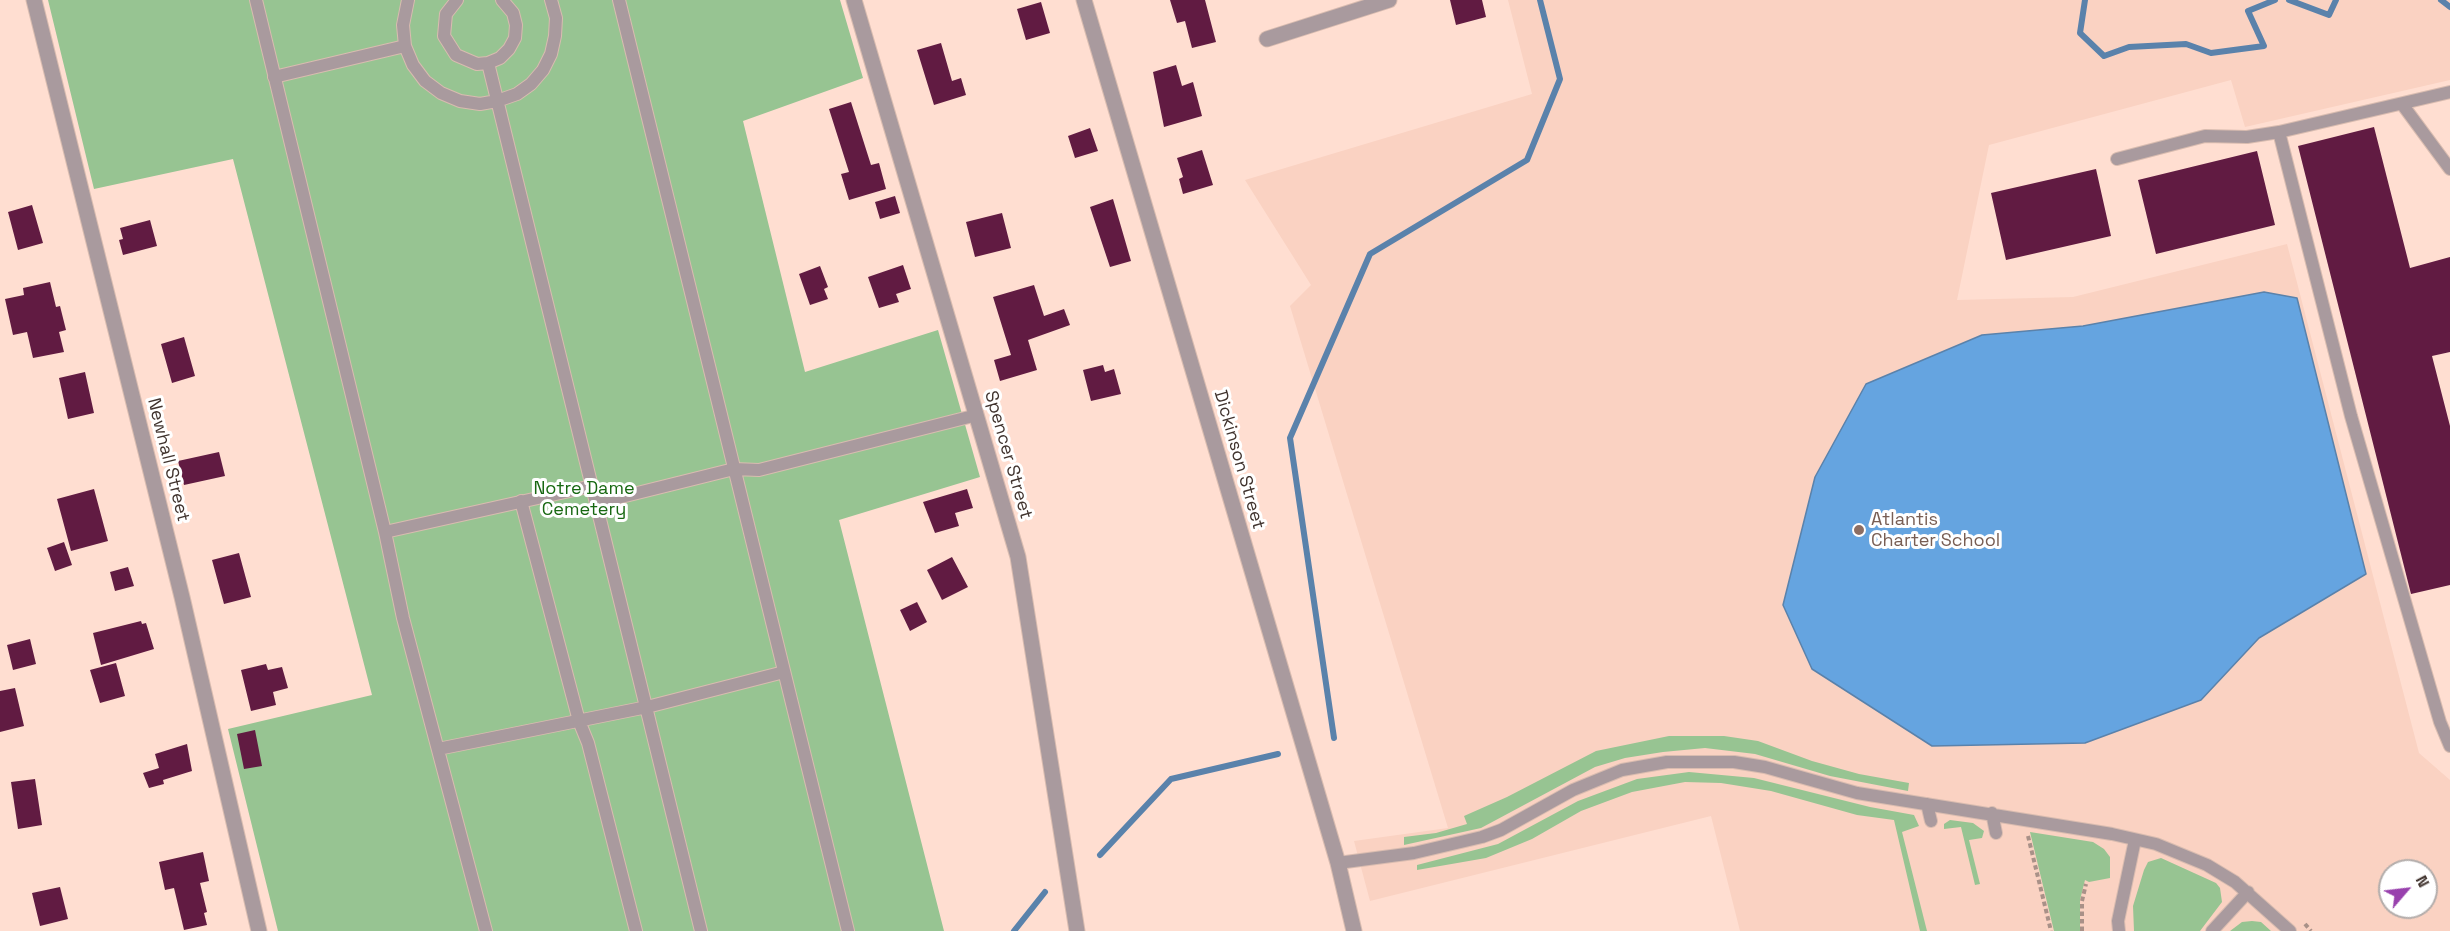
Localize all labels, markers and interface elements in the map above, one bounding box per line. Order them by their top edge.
street label: Dickinson Street [1209,388,1269,532]
street label: Spencer Street [979,389,1037,521]
street label: Newhall Street [142,396,194,524]
park label: Notre Dame Cemetery [533,478,635,520]
place label: Atlantis Charter School [1871,509,2000,552]
marker: Atlantis Charter School [1852,523,1866,537]
north arrow [2378,859,2438,919]
text: N [2411,872,2434,891]

